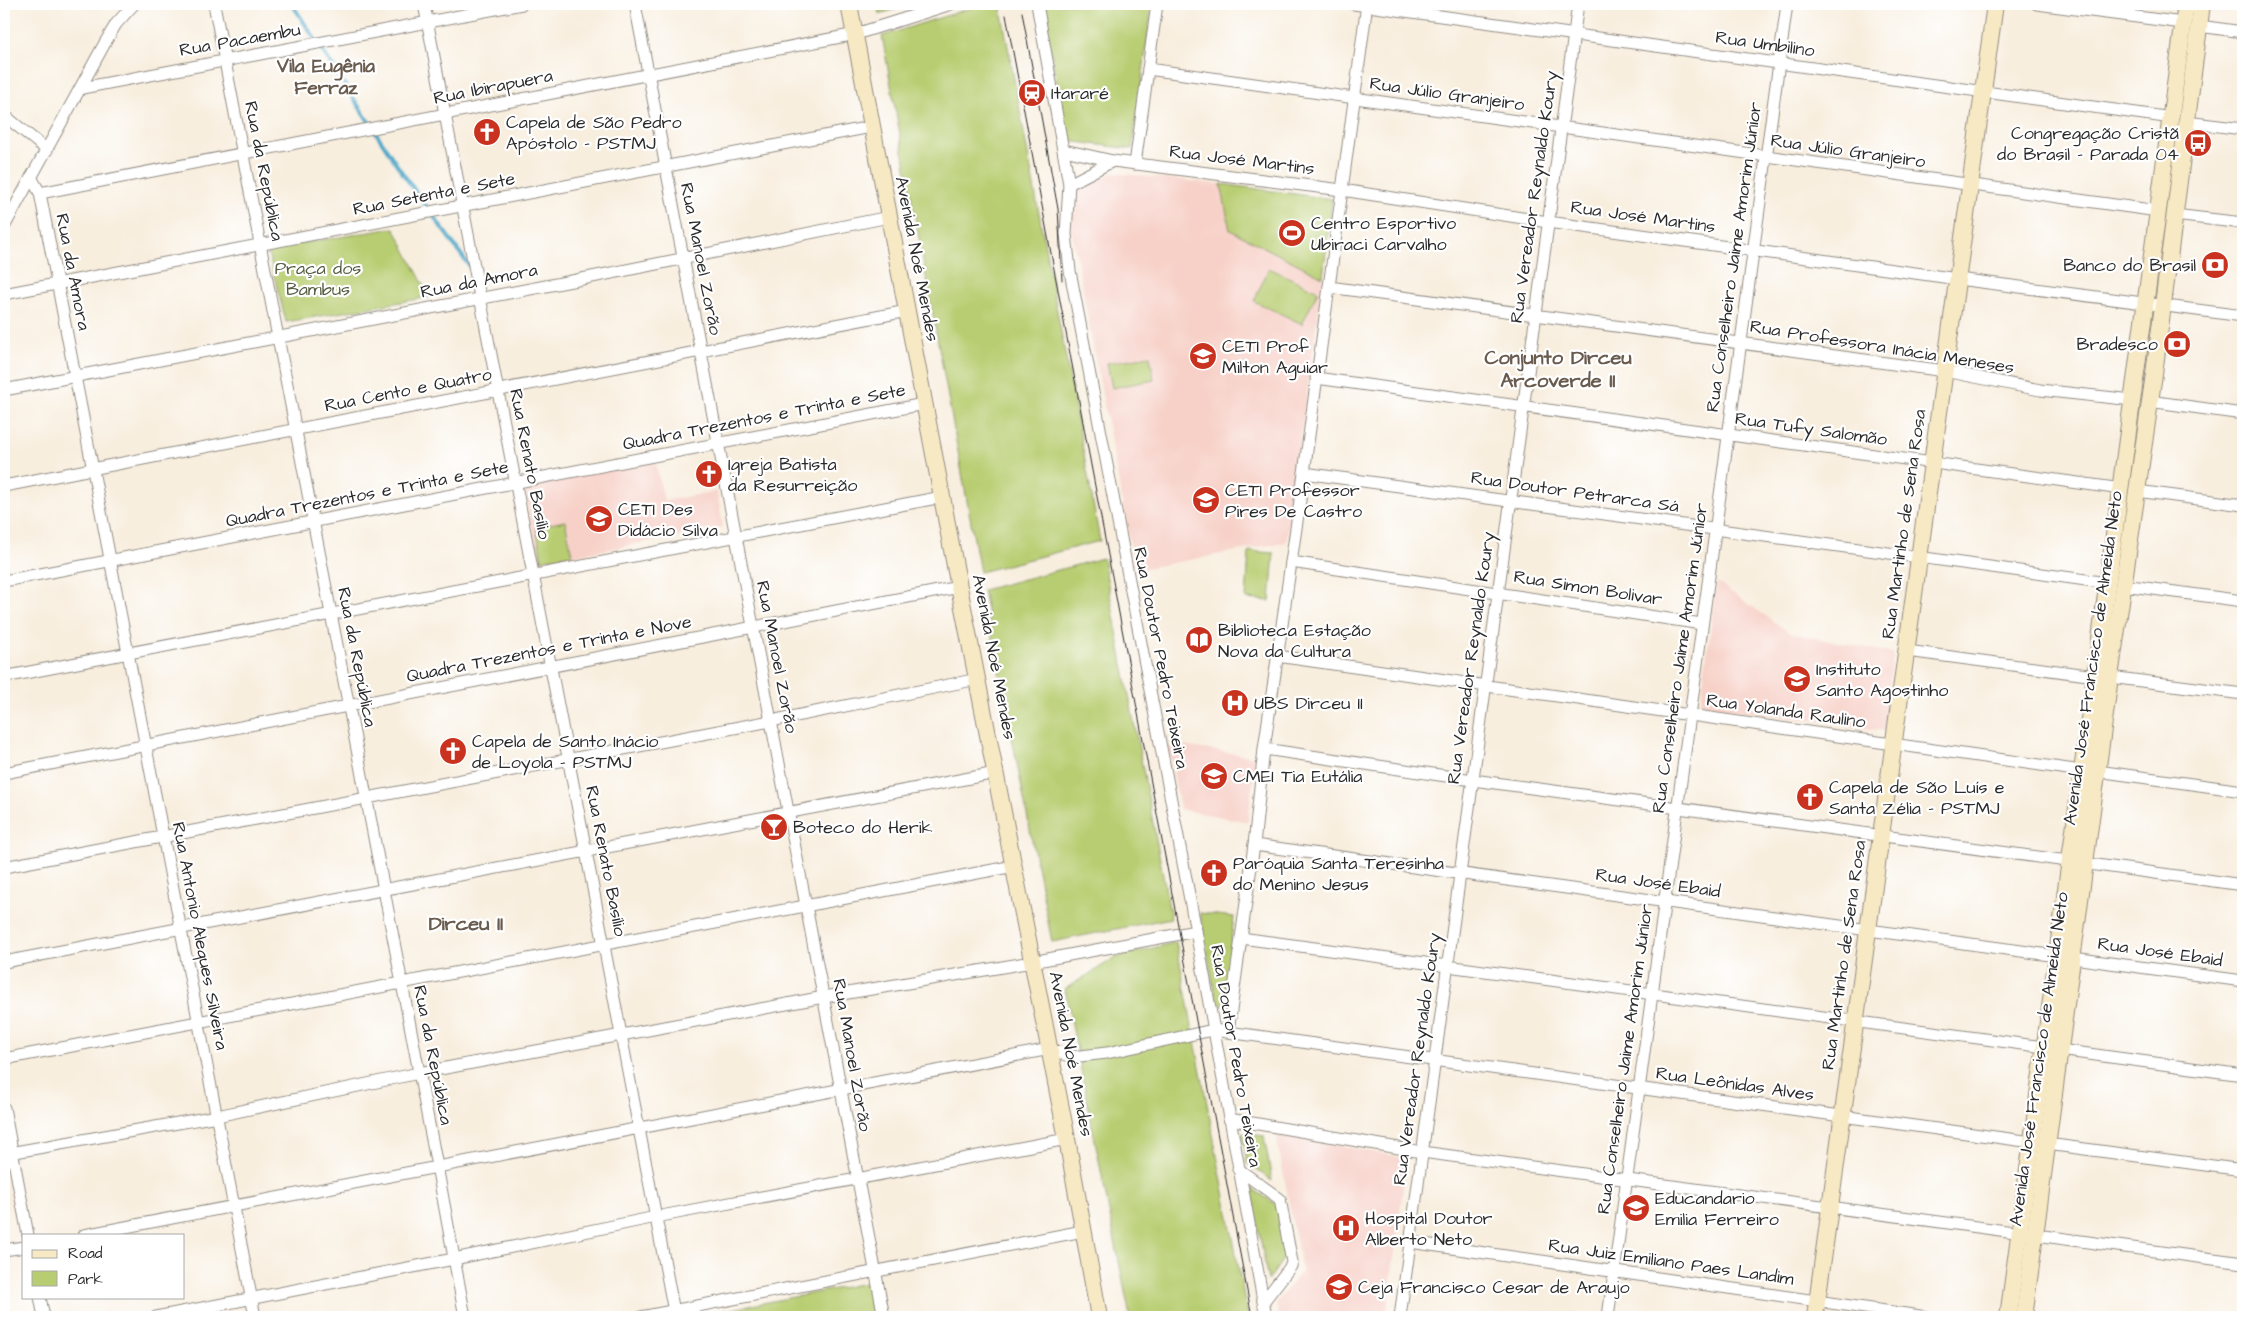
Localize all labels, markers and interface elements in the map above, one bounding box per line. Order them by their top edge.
street label: Rua Pacaembu [177,17,303,63]
street label: Rua Umbilino [1714,25,1816,63]
district label: Vila Eugênia Ferraz [276,53,375,102]
street label: Rua Ibirapuera [431,63,555,111]
street label: Rua Vereador Reynaldo Koury [1504,69,1565,325]
street label: Rua Júlio Granjeiro [1368,71,1526,117]
station icon: Itararé [1017,78,1047,108]
place label: Itararé [1051,81,1109,106]
street label: Rua da República [238,99,290,243]
street label: Rua Conselheiro Jaime Amorim Júnior [1700,100,1768,414]
place label: Capela de São Pedro Apóstolo - PSTMJ [506,110,682,156]
church icon: Capela de São Pedro Apóstolo - PSTMJ [472,117,502,147]
place label: Congregação Cristã do Brasil - Parada 04 [1997,121,2179,167]
street label: Rua Júlio Granjeiro [1769,128,1927,174]
bus stop icon: Congregação Cristã do Brasil - Parada 04 [2183,128,2213,158]
street label: Rua José Martins [1168,139,1316,181]
street label: Rua Setenta e Sete [351,166,517,222]
street label: Avenida Noé Mendes [889,174,945,344]
street label: Rua Manoel Zorão [674,181,728,337]
street label: Rua José Martins [1569,194,1717,240]
street label: Rua da Amora [49,211,97,333]
place label: Centro Esportivo Ubiraci Carvalho [1311,211,1456,257]
sports icon: Centro Esportivo Ubiraci Carvalho [1277,218,1307,248]
bank icon: Banco do Brasil [2200,250,2230,280]
place label: Banco do Brasil [2063,253,2196,278]
park label: Praça dos Bambus [275,256,361,302]
street label: Rua da Amora [418,257,540,305]
street label: Rua Professora Inácia Meneses [1748,314,2016,380]
bank icon: Bradesco [2162,329,2192,359]
place label: Bradesco [2077,332,2158,357]
place label: CETI Prof Milton Aguiar [1222,334,1328,381]
school or university icon: CETI Prof Milton Aguiar [1188,341,1218,371]
district label: Conjunto Dirceu Arcoverde II [1484,344,1632,395]
street label: Rua Cento e Quatro [322,362,494,418]
street label: Quadra Trezentos e Trinta e Sete [620,377,908,457]
street label: Rua Renato Basílio [503,386,557,542]
street label: Rua Tufy Salomão [1733,406,1889,453]
street label: Rua Martinho de Sena Rosa [1876,408,1932,640]
place label: Igreja Batista da Resurreição [728,452,857,498]
street label: Quadra Trezentos e Trinta e Sete [223,454,511,534]
church icon: Igreja Batista da Resurreição [694,459,724,489]
street label: Rua Doutor Petrarca Sá [1469,465,1681,519]
place label: CETI Professor Pires De Castro [1225,478,1362,524]
school or university icon: CETI Professor Pires De Castro [1191,485,1221,515]
street label: Avenida José Francisco de Almeida Neto [2057,489,2129,827]
place label: CETI Des Didácio Silva [618,497,718,543]
street label: Rua Conselheiro Jaime Amorim Júnior [1646,501,1714,815]
school or university icon: CETI Des Didácio Silva [584,504,614,534]
street label: Rua Vereador Reynaldo Koury [1441,530,1502,786]
street label: Rua Doutor Pedro Teixeira [1127,545,1195,771]
street label: Rua Simon Bolivar [1512,564,1664,612]
street label: Avenida Noé Mendes [966,572,1022,742]
street label: Rua Manoel Zorão [750,579,804,735]
street label: Rua da República [331,585,383,729]
street label: Quadra Trezentos e Trinta e Nove [404,609,694,689]
place label: Biblioteca Estação Nova da Cultura [1218,618,1371,664]
library icon: Biblioteca Estação Nova da Cultura [1184,625,1214,655]
place label: Instituto Santo Agostinho [1816,657,1948,704]
school or university icon: Instituto Santo Agostinho [1782,664,1812,694]
street label: Rua Yolanda Raulino [1705,687,1867,735]
hospital icon: UBS Dirceu II [1220,688,1250,718]
place label: UBS Dirceu II [1254,691,1363,716]
place label: Capela de Santo Inácio de Loyola - PSTMJ [472,729,659,776]
church icon: Capela de Santo Inácio de Loyola - PSTMJ [438,736,468,766]
school or university icon: CMEI Tia Eutália [1199,761,1229,791]
place label: CMEI Tia Eutália [1233,764,1362,789]
place label: Capela de São Luís e Santa Zélia - PSTMJ [1829,775,2005,821]
church icon: Capela de São Luís e Santa Zélia - PSTMJ [1795,782,1825,812]
street label: Rua Renato Basílio [579,783,633,939]
bar icon: Boteco do Herik [759,812,789,842]
place label: Boteco do Herik [793,815,933,840]
street label: Rua Antonio Aleques Silveira [166,820,234,1052]
street label: Rua Martinho de Sena Rosa [1816,839,1872,1071]
place label: Paróquia Santa Teresinha do Menino Jesus [1233,851,1444,897]
church icon: Paróquia Santa Teresinha do Menino Jesus [1199,858,1229,888]
street label: Rua José Ebaid [1594,862,1722,904]
street label: Avenida José Francisco de Almeida Neto [2003,890,2075,1228]
street label: Rua Conselheiro Jaime Amorim Júnior [1591,902,1659,1216]
district label: Dirceu II [429,910,503,938]
street label: Rua Vereador Reynaldo Koury [1387,931,1448,1187]
street label: Rua José Ebaid [2096,931,2224,973]
street label: Rua Doutor Pedro Teixeira [1204,943,1268,1169]
street label: Avenida Noé Mendes [1043,969,1099,1139]
street label: Rua Manoel Zorão [826,977,878,1133]
street label: Rua da República [407,983,459,1127]
street label: Rua Leônidas Alves [1654,1061,1816,1107]
place label: Educandario Emilia Ferreiro [1655,1186,1779,1232]
school or university icon: Educandario Emilia Ferreiro [1621,1193,1651,1223]
place label: Hospital Doutor Alberto Neto [1365,1206,1493,1252]
hospital icon: Hospital Doutor Alberto Neto [1331,1213,1361,1243]
street label: Rua Juiz Emiliano Paes Landim [1547,1232,1795,1292]
legend [22,1234,185,1298]
text: Road [68,1243,103,1264]
text: Park [68,1269,103,1290]
school or university icon: Ceja Francisco Cesar de Araujo [1324,1272,1354,1302]
place label: Ceja Francisco Cesar de Araujo [1358,1275,1630,1300]

